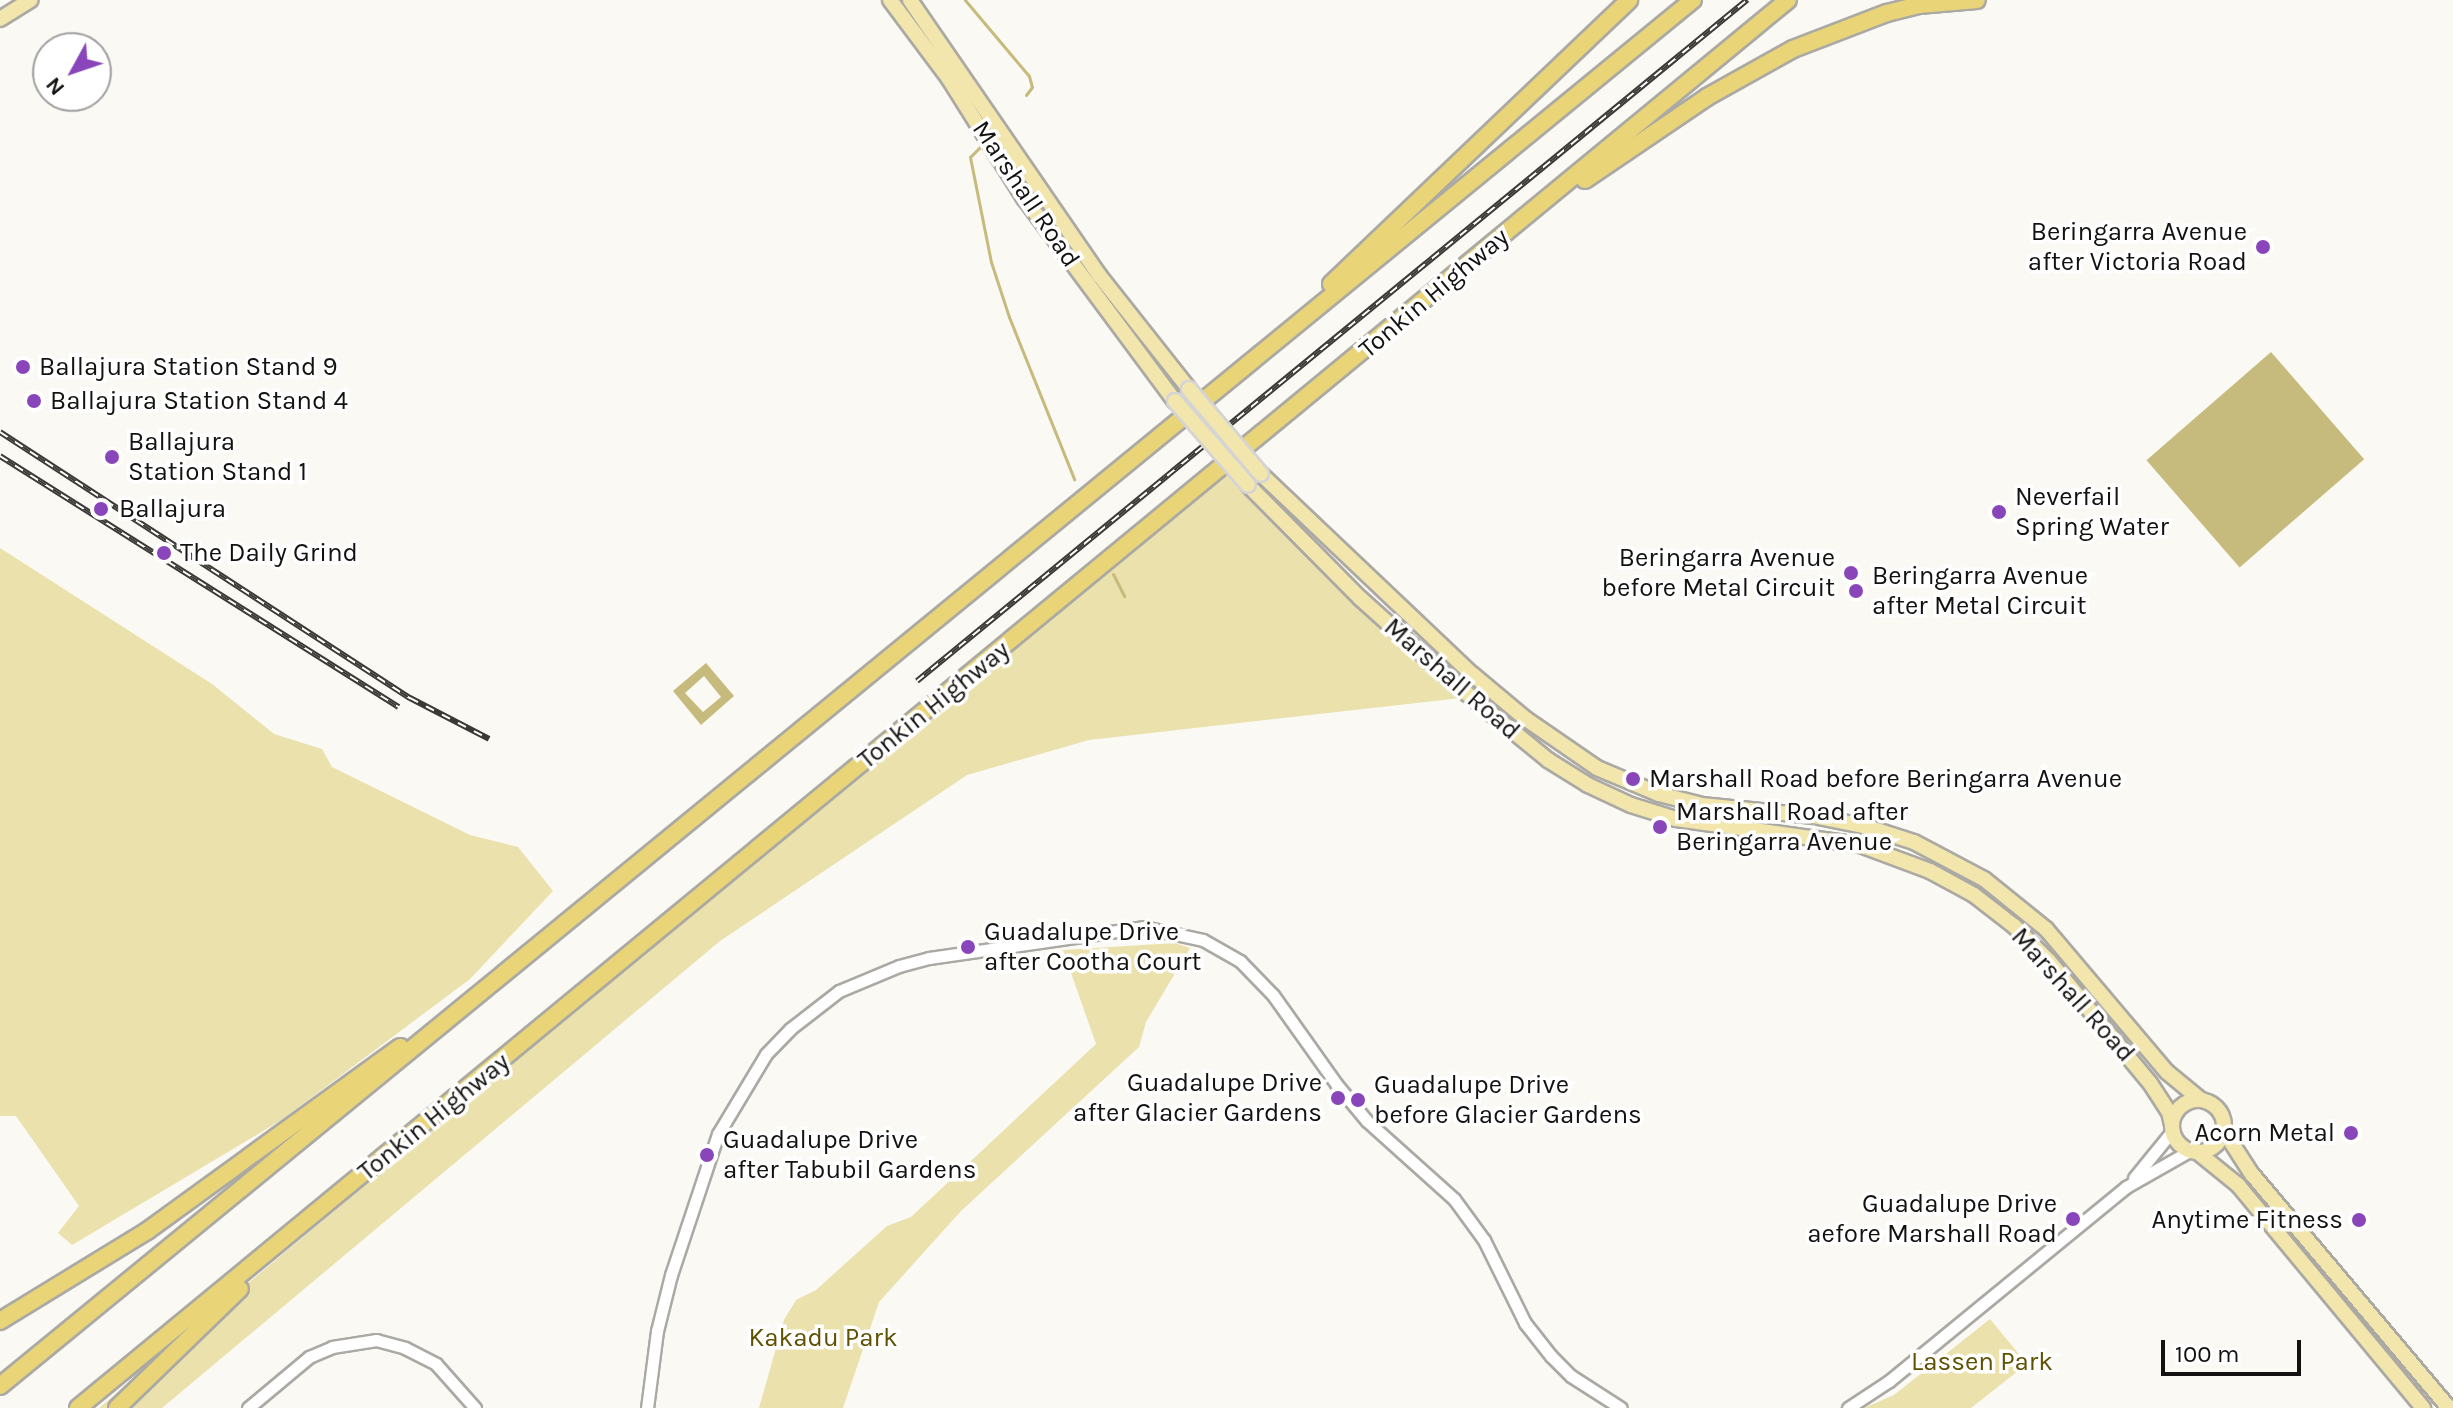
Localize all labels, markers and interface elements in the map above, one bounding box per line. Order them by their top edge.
north arrow [32,32,112,112]
text: N [40,72,70,101]
street label: Marshall Road [966,115,1086,273]
place label: Beringarra Avenue after Victoria Road [2028,216,2247,278]
street label: Tonkin Highway [1353,221,1515,365]
marker: Beringarra Avenue after Victoria Road [2254,238,2272,256]
place label: Ballajura Station Stand 9 [39,351,338,383]
marker: Ballajura Station Stand 9 [14,358,32,376]
place label: Ballajura Station Stand 4 [50,385,348,417]
marker: Ballajura Station Stand 4 [25,392,43,410]
place label: Ballajura Station Stand 1 [128,426,307,488]
marker: Ballajura Station Stand 1 [103,448,121,466]
place label: Neverfail Spring Water [2015,481,2169,542]
place label: Ballajura [119,493,226,525]
marker: Ballajura [90,498,112,520]
marker: Neverfail Spring Water [1990,503,2008,521]
place label: The Daily Grind [180,537,358,569]
place label: Beringarra Avenue before Metal Circuit [1602,542,1835,604]
marker: The Daily Grind [155,544,173,562]
place label: Beringarra Avenue after Metal Circuit [1872,560,2088,622]
marker: Beringarra Avenue before Metal Circuit [1842,564,1860,582]
marker: Beringarra Avenue after Metal Circuit [1847,582,1865,600]
street label: Marshall Road [1378,611,1526,747]
street label: Tonkin Highway [852,634,1016,776]
place label: Marshall Road before Beringarra Avenue [1649,763,2122,795]
marker: Marshall Road before Beringarra Avenue [1624,770,1642,788]
place label: Marshall Road after Beringarra Avenue [1676,796,1908,858]
marker: Marshall Road after Beringarra Avenue [1651,818,1669,836]
place label: Guadalupe Drive after Cootha Court [984,916,1201,978]
street label: Marshall Road [2005,921,2141,1069]
marker: Guadalupe Drive after Cootha Court [959,938,977,956]
street label: Tonkin Highway [352,1046,516,1188]
place label: Guadalupe Drive after Glacier Gardens [1073,1067,1322,1128]
place label: Guadalupe Drive before Glacier Gardens [1374,1069,1642,1130]
marker: Guadalupe Drive after Glacier Gardens [1329,1089,1347,1107]
marker: Guadalupe Drive before Glacier Gardens [1349,1091,1367,1109]
place label: Acorn Metal [2194,1117,2335,1149]
place label: Guadalupe Drive after Tabubil Gardens [723,1124,976,1186]
marker: Acorn Metal [2342,1124,2360,1142]
marker: Guadalupe Drive after Tabubil Gardens [698,1146,716,1164]
place label: Guadalupe Drive aefore Marshall Road [1807,1188,2057,1250]
place label: Anytime Fitness [2151,1204,2343,1236]
marker: Guadalupe Drive aefore Marshall Road [2064,1210,2082,1228]
marker: Anytime Fitness [2350,1211,2368,1229]
park label: Kakadu Park [748,1322,898,1354]
scale bar [2165,1324,2305,1374]
text: 100 m [2175,1340,2240,1368]
park label: Lassen Park [1911,1346,2053,1378]

